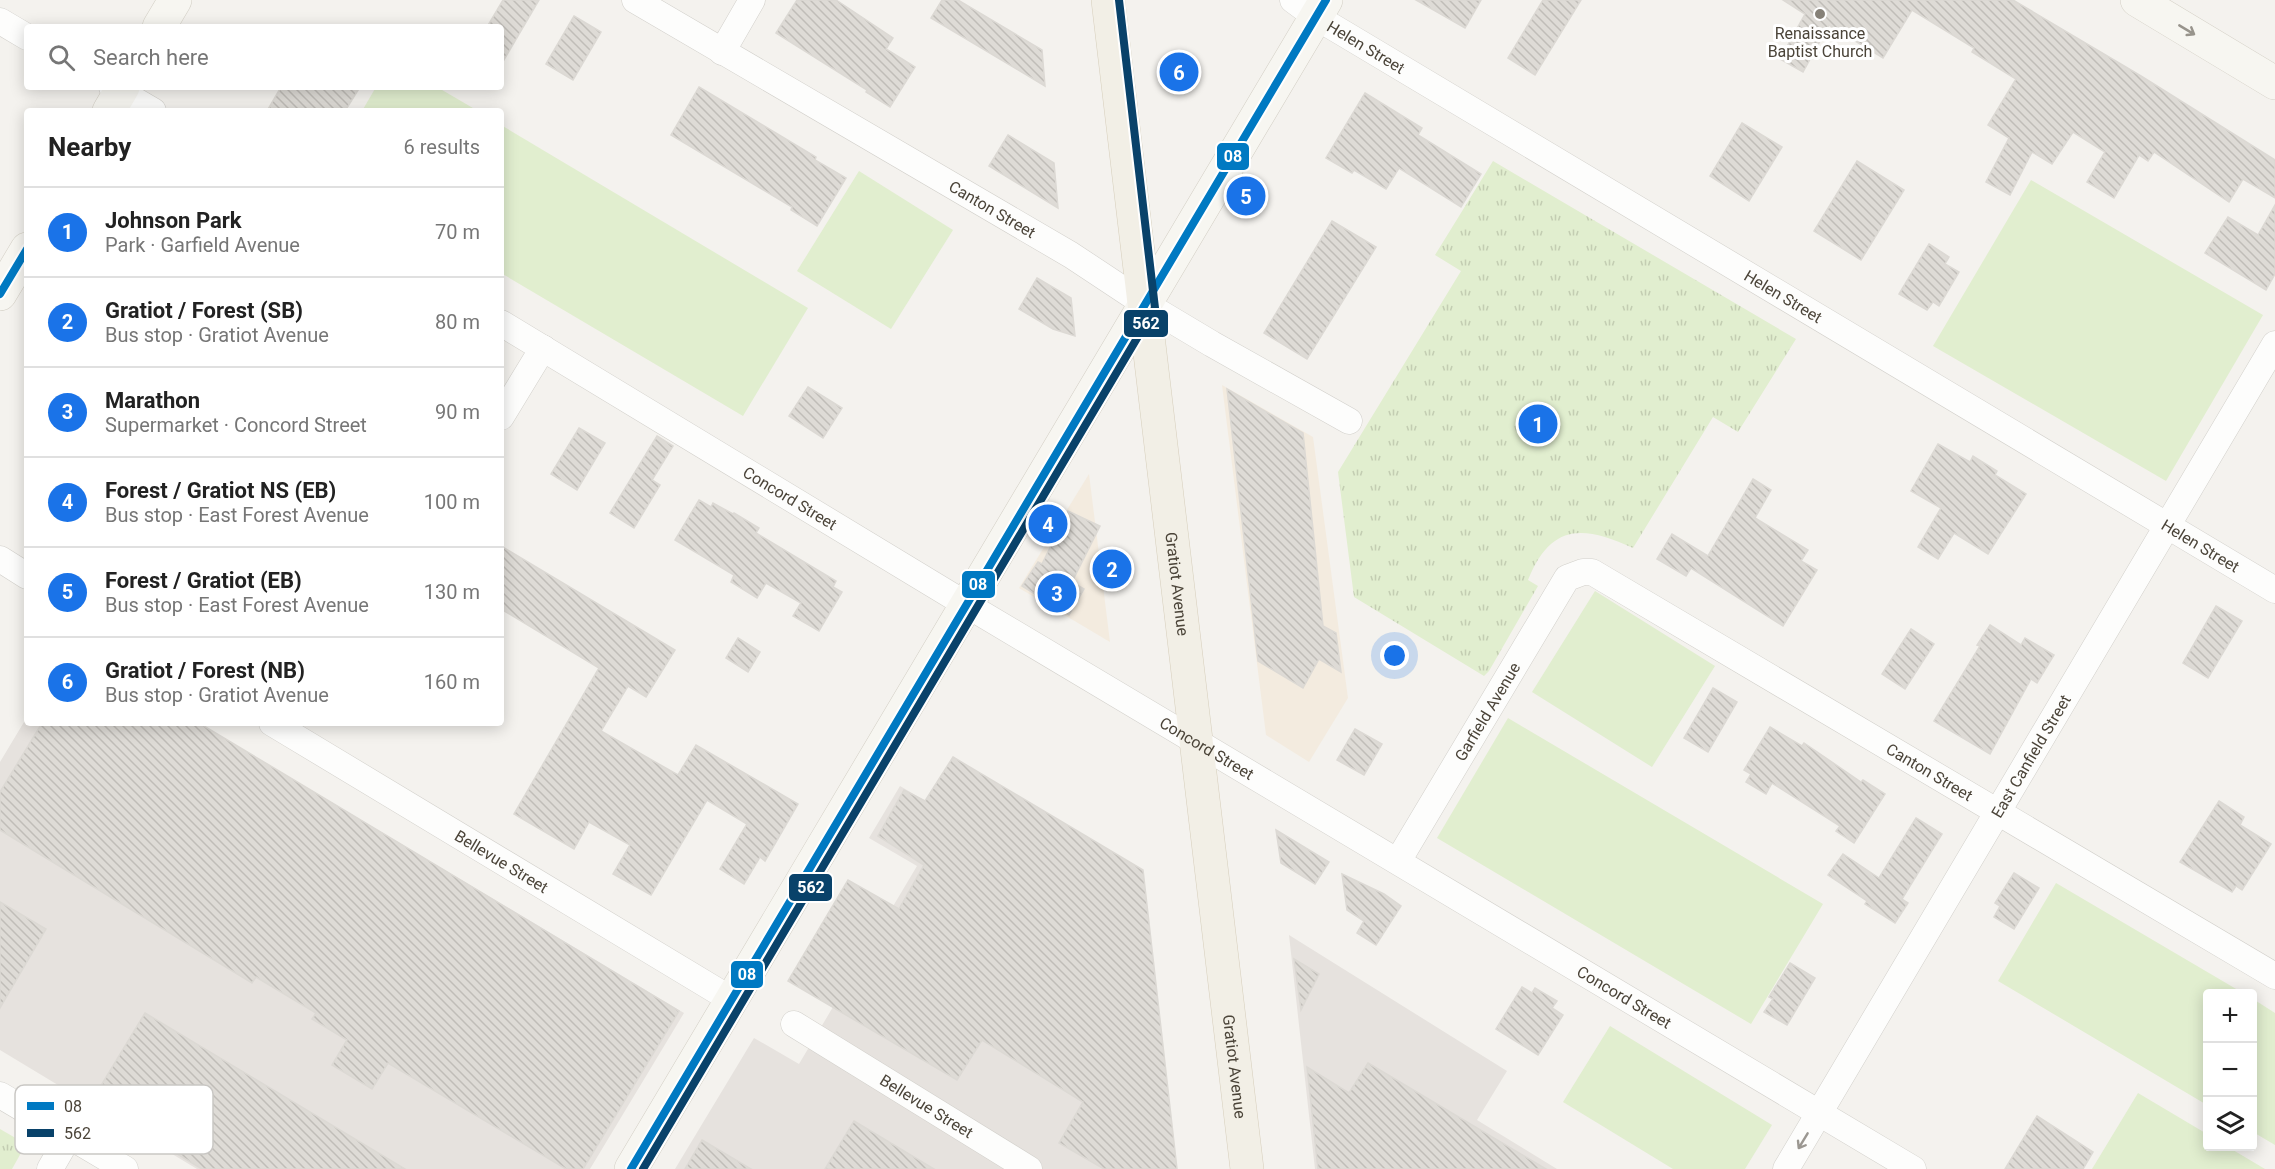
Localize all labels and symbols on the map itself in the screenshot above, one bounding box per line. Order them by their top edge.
marker: Renaissance Baptist Church [1813,7,1827,21]
street label: Helen Street [1324,17,1408,78]
place label: Renaissance Baptist Church [1768,24,1872,61]
one-way arrow [2178,24,2195,36]
pin: 6 [1160,50,1198,94]
line badge: 08 [1216,142,1250,171]
text: 08 [1224,147,1242,166]
pin: 5 [1226,174,1266,218]
street label: Canton Street [945,177,1039,242]
street label: Helen Street [1741,266,1825,327]
line badge: 562 [1123,309,1169,338]
text: 562 [1132,314,1160,333]
pin: 1 [1518,402,1558,446]
street label: Concord Street [739,463,840,534]
pin: 4 [1028,502,1068,546]
street label: Helen Street [2158,515,2243,576]
street label: Gratiot Avenue [1161,531,1193,637]
pin: 2 [1092,546,1132,592]
line badge: 08 [961,570,996,599]
pin: 3 [1038,570,1076,616]
text: 08 [969,575,987,594]
your location [1380,641,1409,670]
street label: Garfield Avenue [1451,659,1524,765]
street label: East Canfield Street [1987,691,2075,821]
street label: Concord Street [1156,713,1257,784]
street label: Canton Street [1883,739,1976,805]
street label: Bellevue Street [451,826,552,897]
line badge: 562 [788,873,833,902]
text: 562 [797,878,825,897]
line badge: 08 [730,960,764,989]
street label: Concord Street [1574,962,1675,1033]
text: 08 [738,965,756,984]
street label: Gratiot Avenue [1219,1014,1250,1120]
street label: Bellevue Street [876,1070,977,1142]
legend [15,1085,213,1154]
text: 08 [64,1097,82,1116]
text: 562 [64,1124,91,1143]
one-way arrow [1796,1132,1808,1149]

